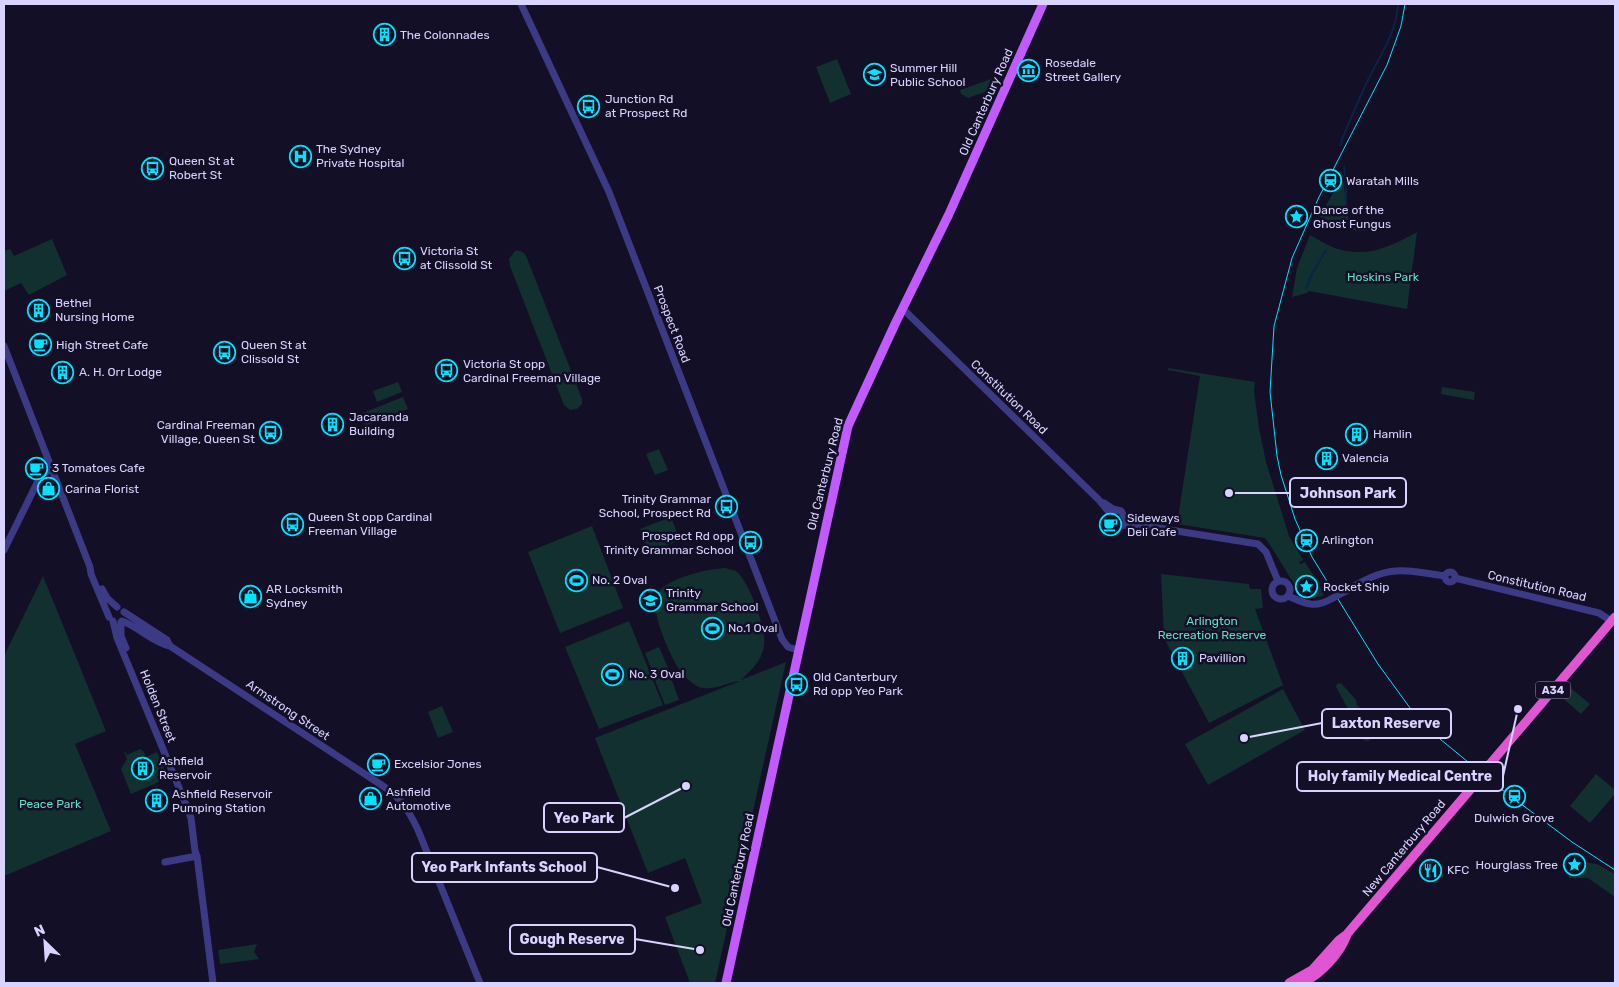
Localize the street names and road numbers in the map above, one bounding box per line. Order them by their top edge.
street label: Old Canterbury Road [956,46,1016,158]
street label: Prospect Road [651,283,693,365]
street label: Constitution Road [968,357,1050,437]
street label: Old Canterbury Road [804,416,846,532]
street label: Constitution Road [1486,568,1588,604]
street label: Holden Street [137,668,179,745]
street label: Armstrong Street [244,677,333,743]
road number: A34 [1536,682,1570,698]
street label: New Canterbury Road [1360,797,1448,899]
street label: Old Canterbury Road [719,812,757,928]

